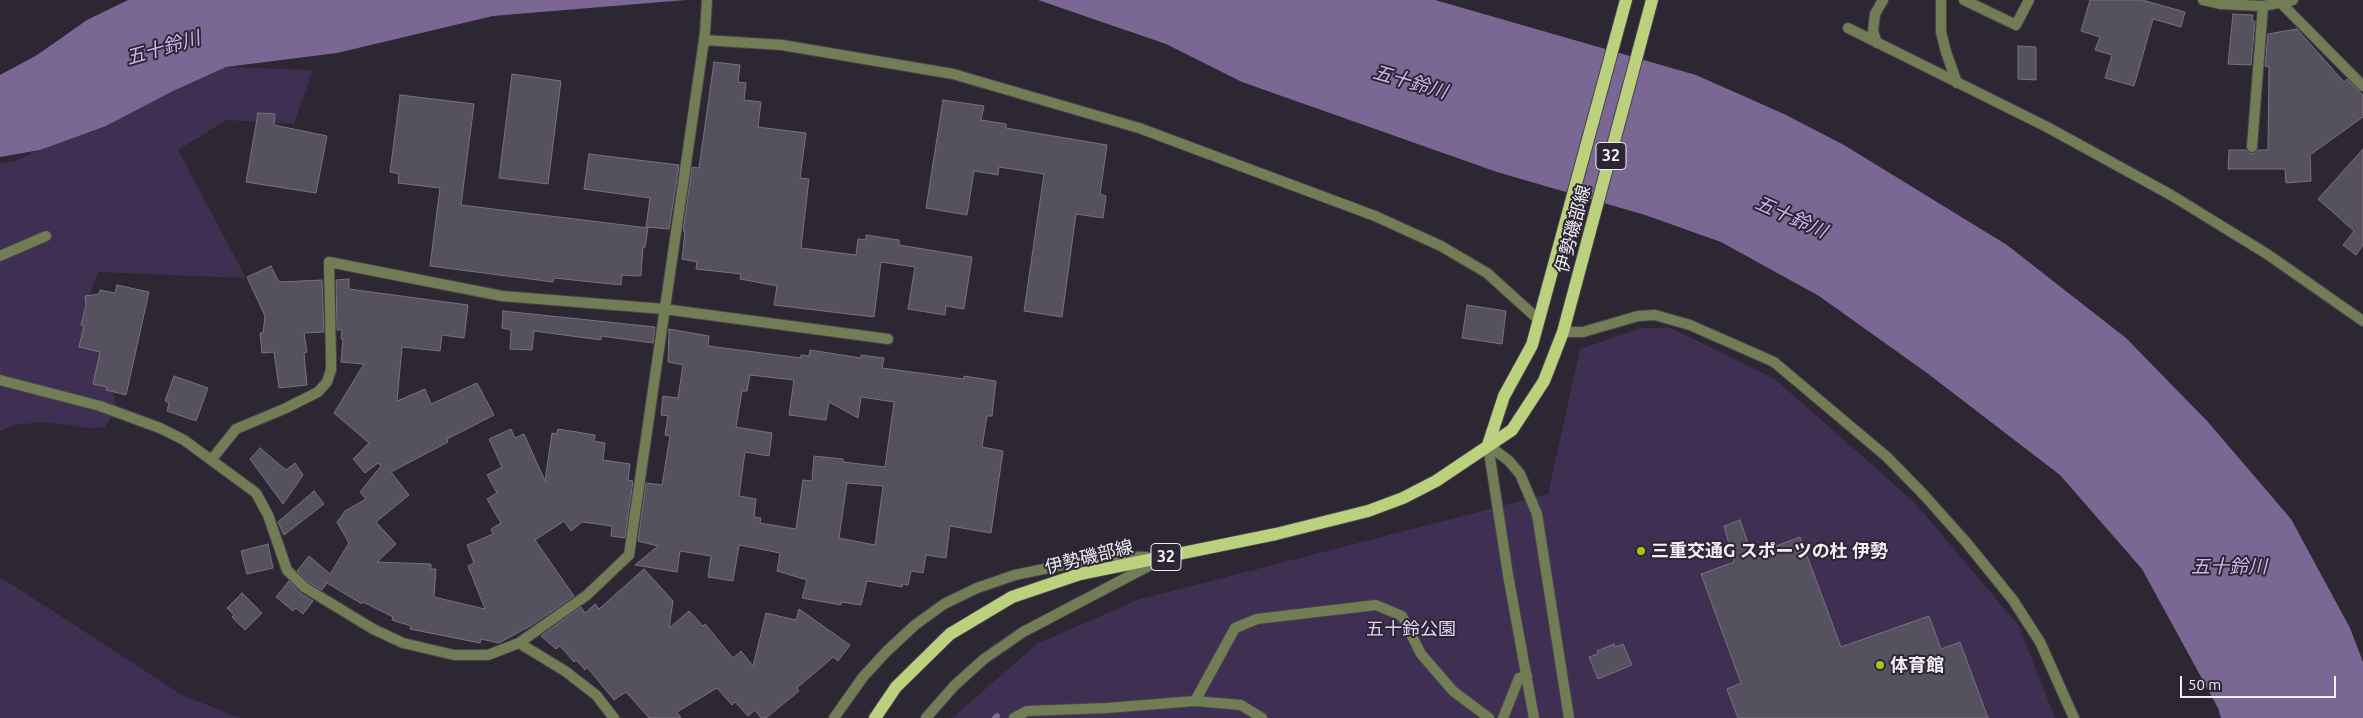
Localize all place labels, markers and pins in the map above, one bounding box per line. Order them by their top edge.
place label: 三重交通G スポーツの杜 伊勢 [1651,540,1888,562]
marker: 三重交通G スポーツの杜 伊勢 [1635,545,1647,557]
place label: 体育館 [1890,654,1944,676]
marker: 体育館 [1874,659,1886,671]

